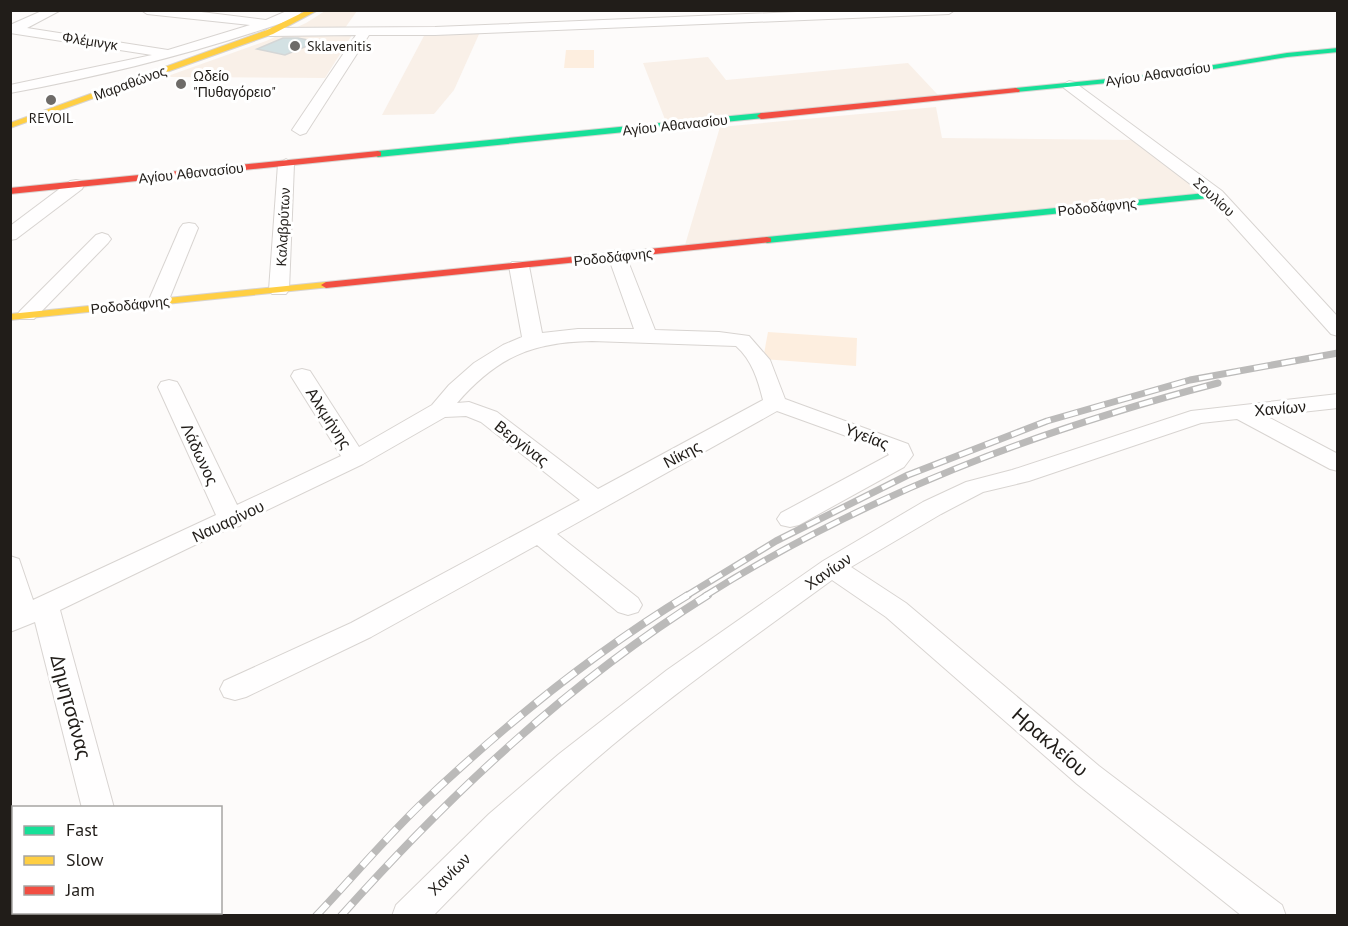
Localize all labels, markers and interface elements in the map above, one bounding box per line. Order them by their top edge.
street label: Φλέμινγκ [61,28,120,54]
place label: Sklavenitis [307,37,372,55]
marker: Sklavenitis [288,39,302,53]
street label: Αγίου Αθανασίου [1104,58,1212,90]
street label: Μαραθώνος [91,61,169,104]
place label: Ωδείο "Πυθαγόρειο" [193,67,276,101]
marker: Ωδείο "Πυθαγόρειο" [174,77,188,91]
marker: REVOIL [44,93,58,107]
place label: REVOIL [29,109,73,127]
street label: Αγίου Αθανασίου [621,111,729,139]
street label: Αγίου Αθανασίου [137,159,245,187]
street label: Σουλίου [1190,174,1238,220]
street label: Καλαβρύτων [272,187,294,267]
street label: Ροδοδάφνης [1057,194,1138,220]
street label: Ροδοδάφνης [573,244,654,270]
street label: Ροδοδάφνης [90,292,171,318]
street label: Αλκμήνης [302,384,356,453]
street label: Χανίων [1253,396,1307,420]
street label: Βεργίνας [491,416,553,471]
street label: Υγείας [842,419,892,454]
street label: Λάδωνος [177,420,223,488]
street label: Νίκης [660,436,704,472]
street label: Ναυαρίνου [189,496,267,546]
street label: Χανίων [801,548,855,594]
street label: Δημητσάνας [45,652,98,763]
street label: Ηρακλείου [1006,702,1094,782]
legend [12,806,222,914]
text: Fast [66,818,98,841]
text: Slow [66,848,104,871]
street label: Χανίων [424,849,474,899]
text: Jam [65,878,95,901]

